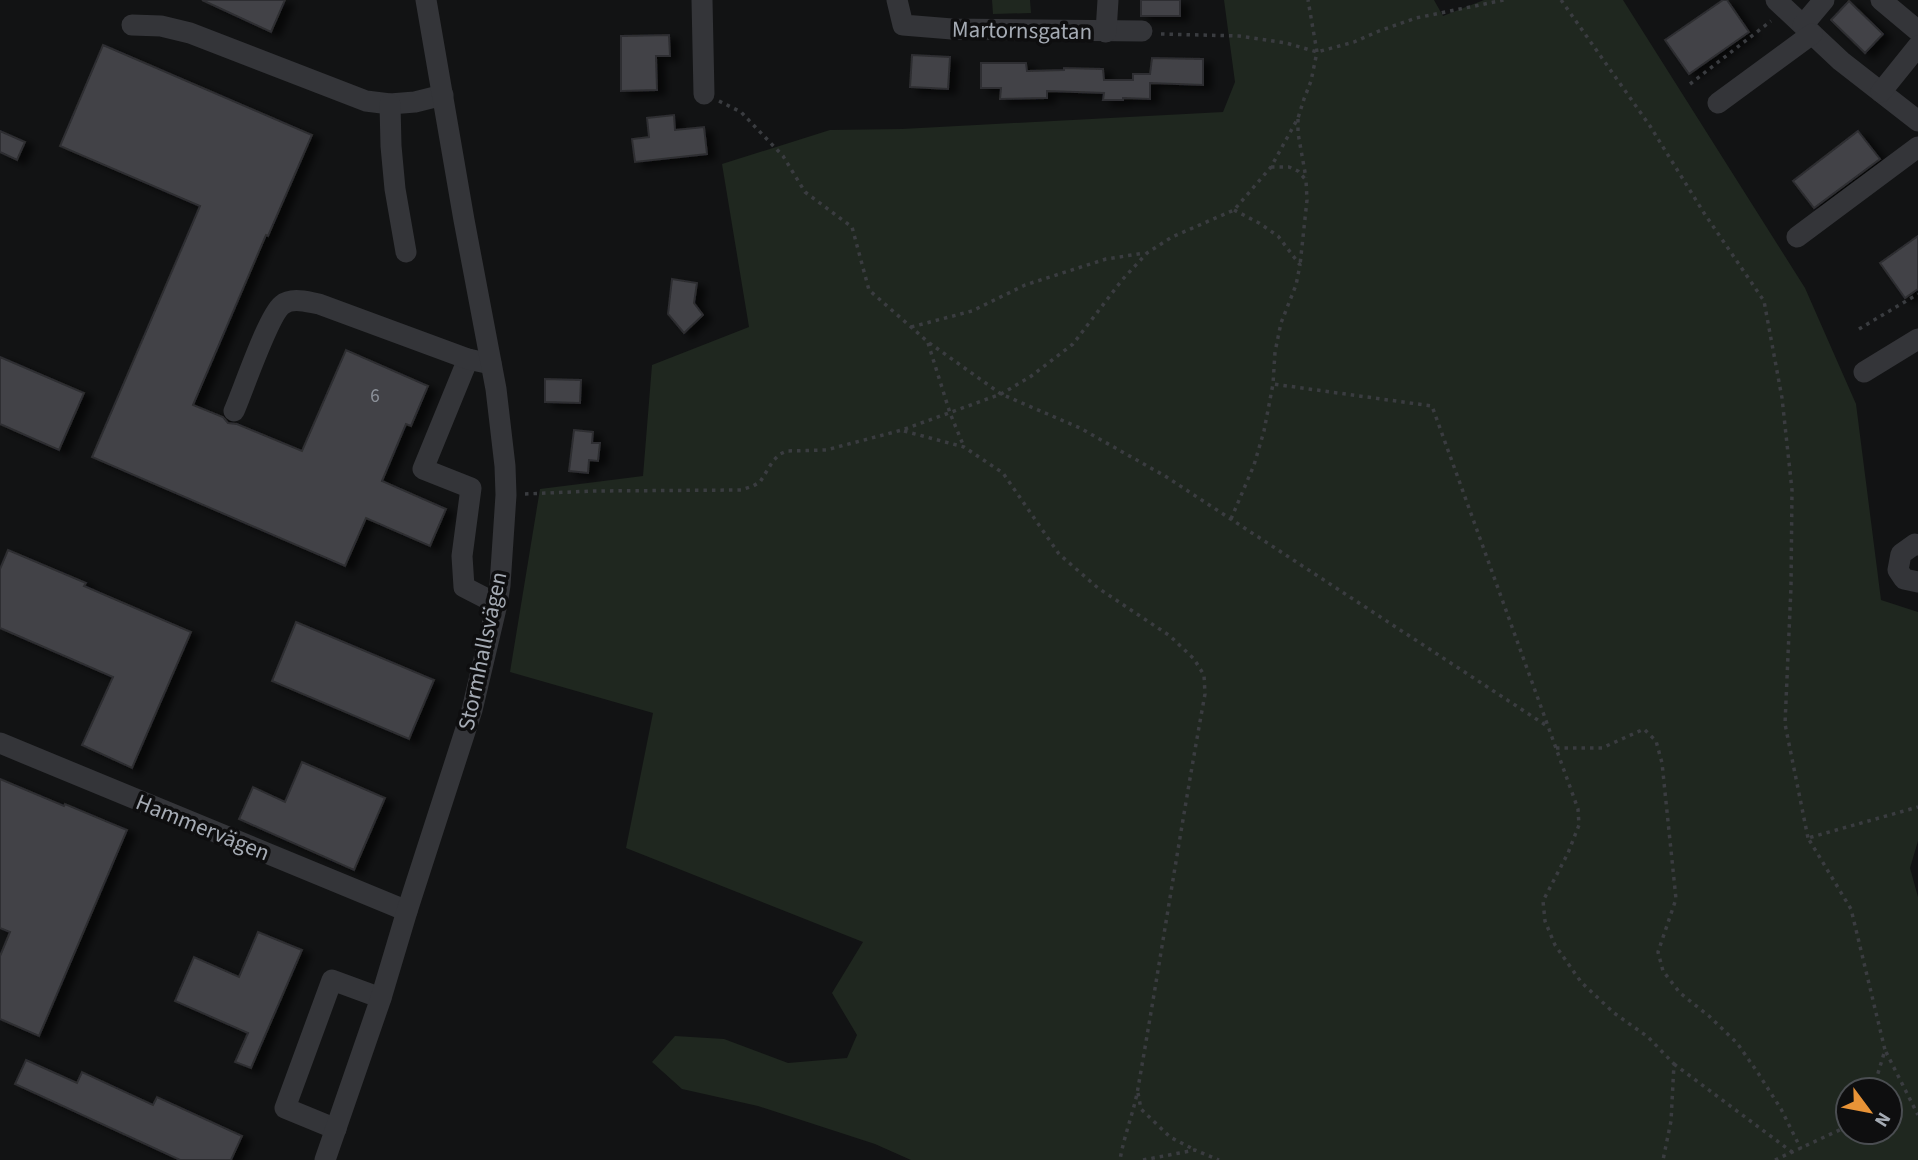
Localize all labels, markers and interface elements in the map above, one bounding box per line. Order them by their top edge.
street label: Martornsgatan [952,13,1092,48]
house number: 6 [370,383,380,410]
street label: Stormhallsvägen [450,569,515,733]
street label: Hammervägen [131,786,275,869]
north arrow [1834,1076,1904,1146]
text: N [1867,1107,1897,1132]

